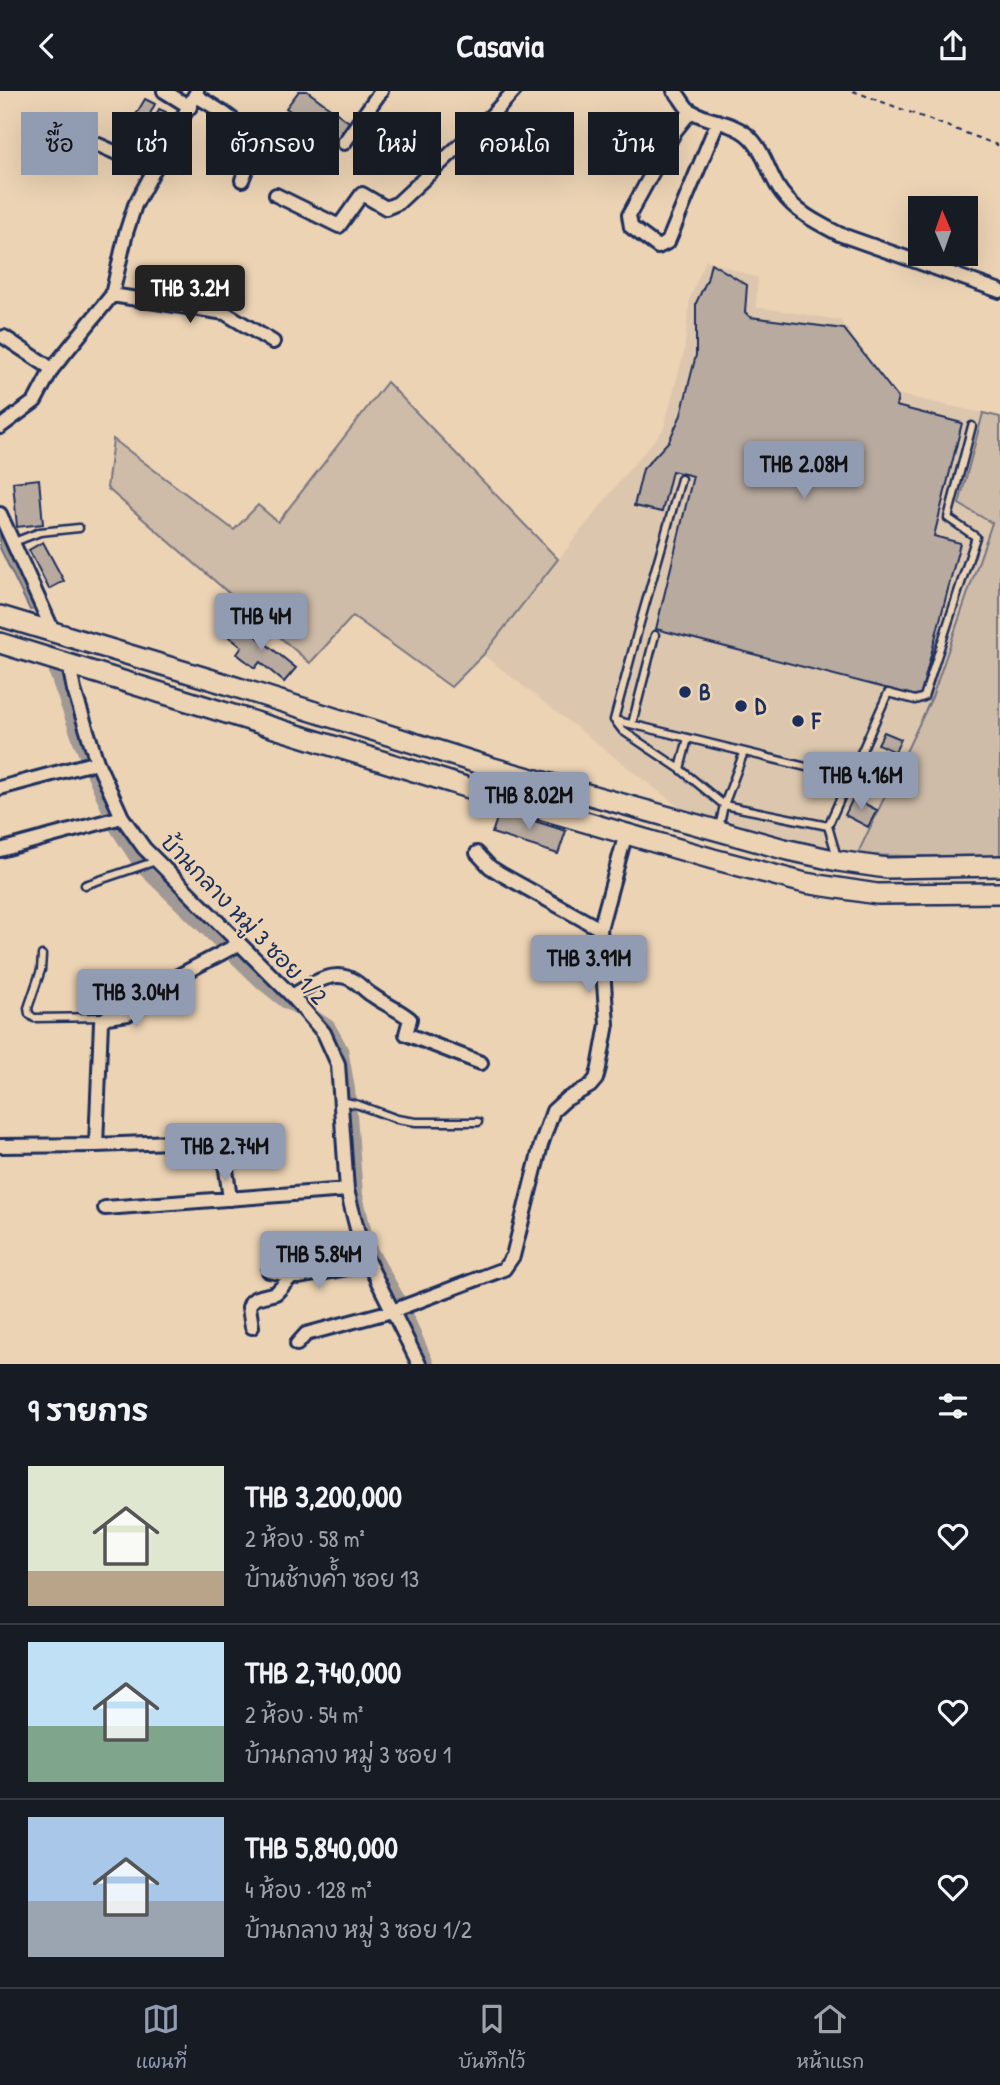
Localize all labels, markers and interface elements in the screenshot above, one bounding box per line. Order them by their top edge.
text: Casavia [456,24,544,67]
icon: back [28,27,66,65]
icon: share [934,27,972,65]
chip: ซื้อ [21,112,98,175]
chip: เช่า [112,112,192,175]
chip: ตัวกรอง [206,112,339,175]
chip: ใหม่ [353,112,441,175]
chip: คอนโด [455,112,574,175]
chip: บ้าน [588,112,679,175]
north arrow [908,196,978,266]
map controls [908,196,978,266]
pin: THB 3.2M [118,265,262,325]
text: THB 3.2M [151,272,229,303]
pin: THB 2.08M [724,441,884,501]
text: THB 2.08M [760,448,848,479]
pin: THB 4M [204,594,318,653]
text: THB 4M [231,600,291,631]
place label: B [699,676,711,707]
marker: B [677,684,693,700]
place label: D [755,690,767,721]
marker: D [733,698,749,714]
place label: F [811,705,822,736]
marker: F [790,713,806,729]
pin: THB 4.16M [781,753,941,812]
text: THB 4.16M [819,759,903,790]
pin: THB 8.02M [449,773,609,832]
text: THB 8.02M [485,779,573,810]
street label: บ้านกลาง หมู่ 3 ซอย 1/2 [152,826,334,1013]
pin: THB 3.91M [509,935,669,995]
text: THB 3.91M [547,942,631,973]
pin: THB 3.04M [56,969,216,1029]
text: THB 3.04M [93,976,179,1007]
pin: THB 2.74M [145,1123,305,1183]
text: THB 2.74M [181,1130,269,1161]
pin: THB 5.84M [239,1231,399,1291]
text: THB 5.84M [276,1238,362,1269]
icon: filters [934,1387,972,1425]
text: 9 รายการ [28,1390,148,1430]
text: THB 3,200,000 [245,1476,402,1516]
icon: home [84,1494,168,1578]
icon: heart [934,1517,972,1555]
text: 2 ห้อง · 58 m² [245,1523,365,1554]
text: บ้านช้างค้ำ ซอย 13 [245,1563,419,1594]
text: THB 2,740,000 [245,1652,401,1692]
icon: home [84,1670,168,1754]
icon: heart [934,1693,972,1731]
text: 2 ห้อง · 54 m² [245,1699,363,1730]
text: บ้านกลาง หมู่ 3 ซอย 1 [245,1739,451,1770]
text: THB 5,840,000 [245,1827,398,1867]
icon: home [84,1845,168,1929]
icon: heart [934,1868,972,1906]
text: 4 ห้อง · 128 m² [245,1874,372,1905]
text: บ้านกลาง หมู่ 3 ซอย 1/2 [245,1914,472,1945]
tab: แผนที่ [136,2000,187,2075]
tab: บันทึกไว้ [458,2000,525,2075]
tab: หน้าแรก [797,2000,864,2075]

